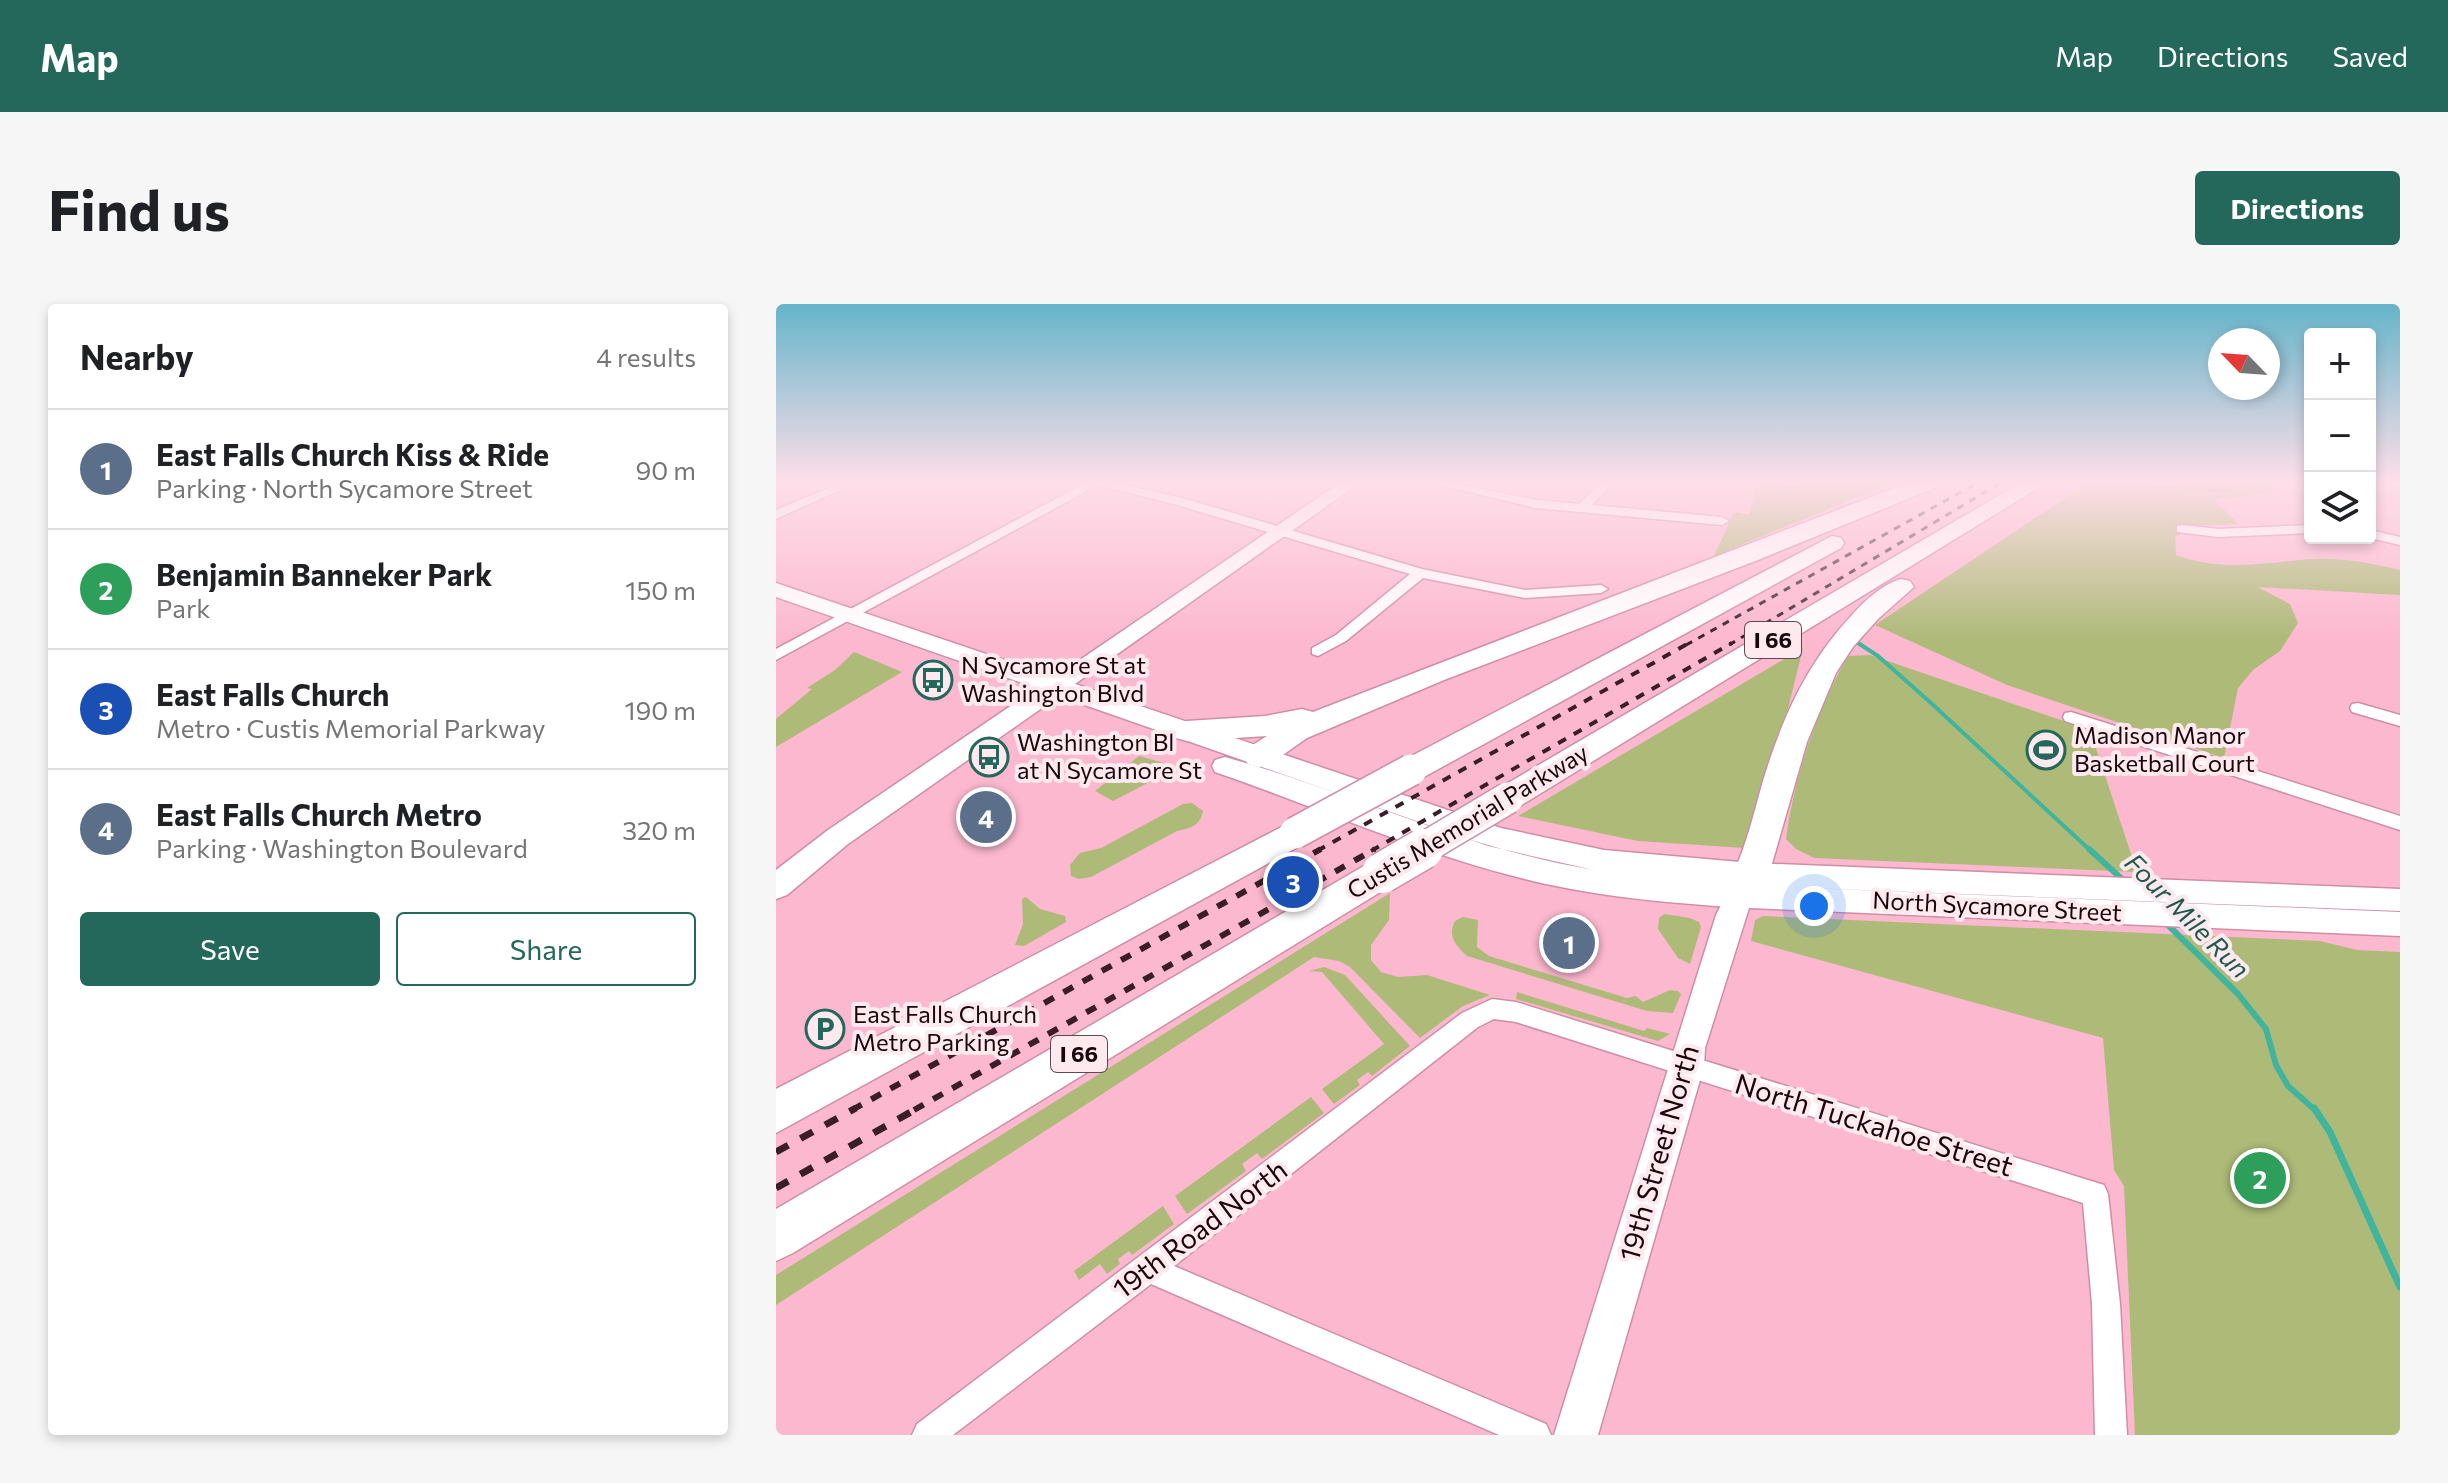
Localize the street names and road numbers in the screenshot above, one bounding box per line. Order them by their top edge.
road number: I 66 [1745,622,1801,658]
street label: Custis Memorial Parkway [1341,737,1593,904]
street label: North Sycamore Street [1872,884,2123,927]
road number: I 66 [1051,1036,1107,1072]
street label: 19th Street North [1611,1041,1705,1265]
street label: North Tuckahoe Street [1731,1066,2017,1183]
street label: 19th Road North [1106,1152,1293,1305]

